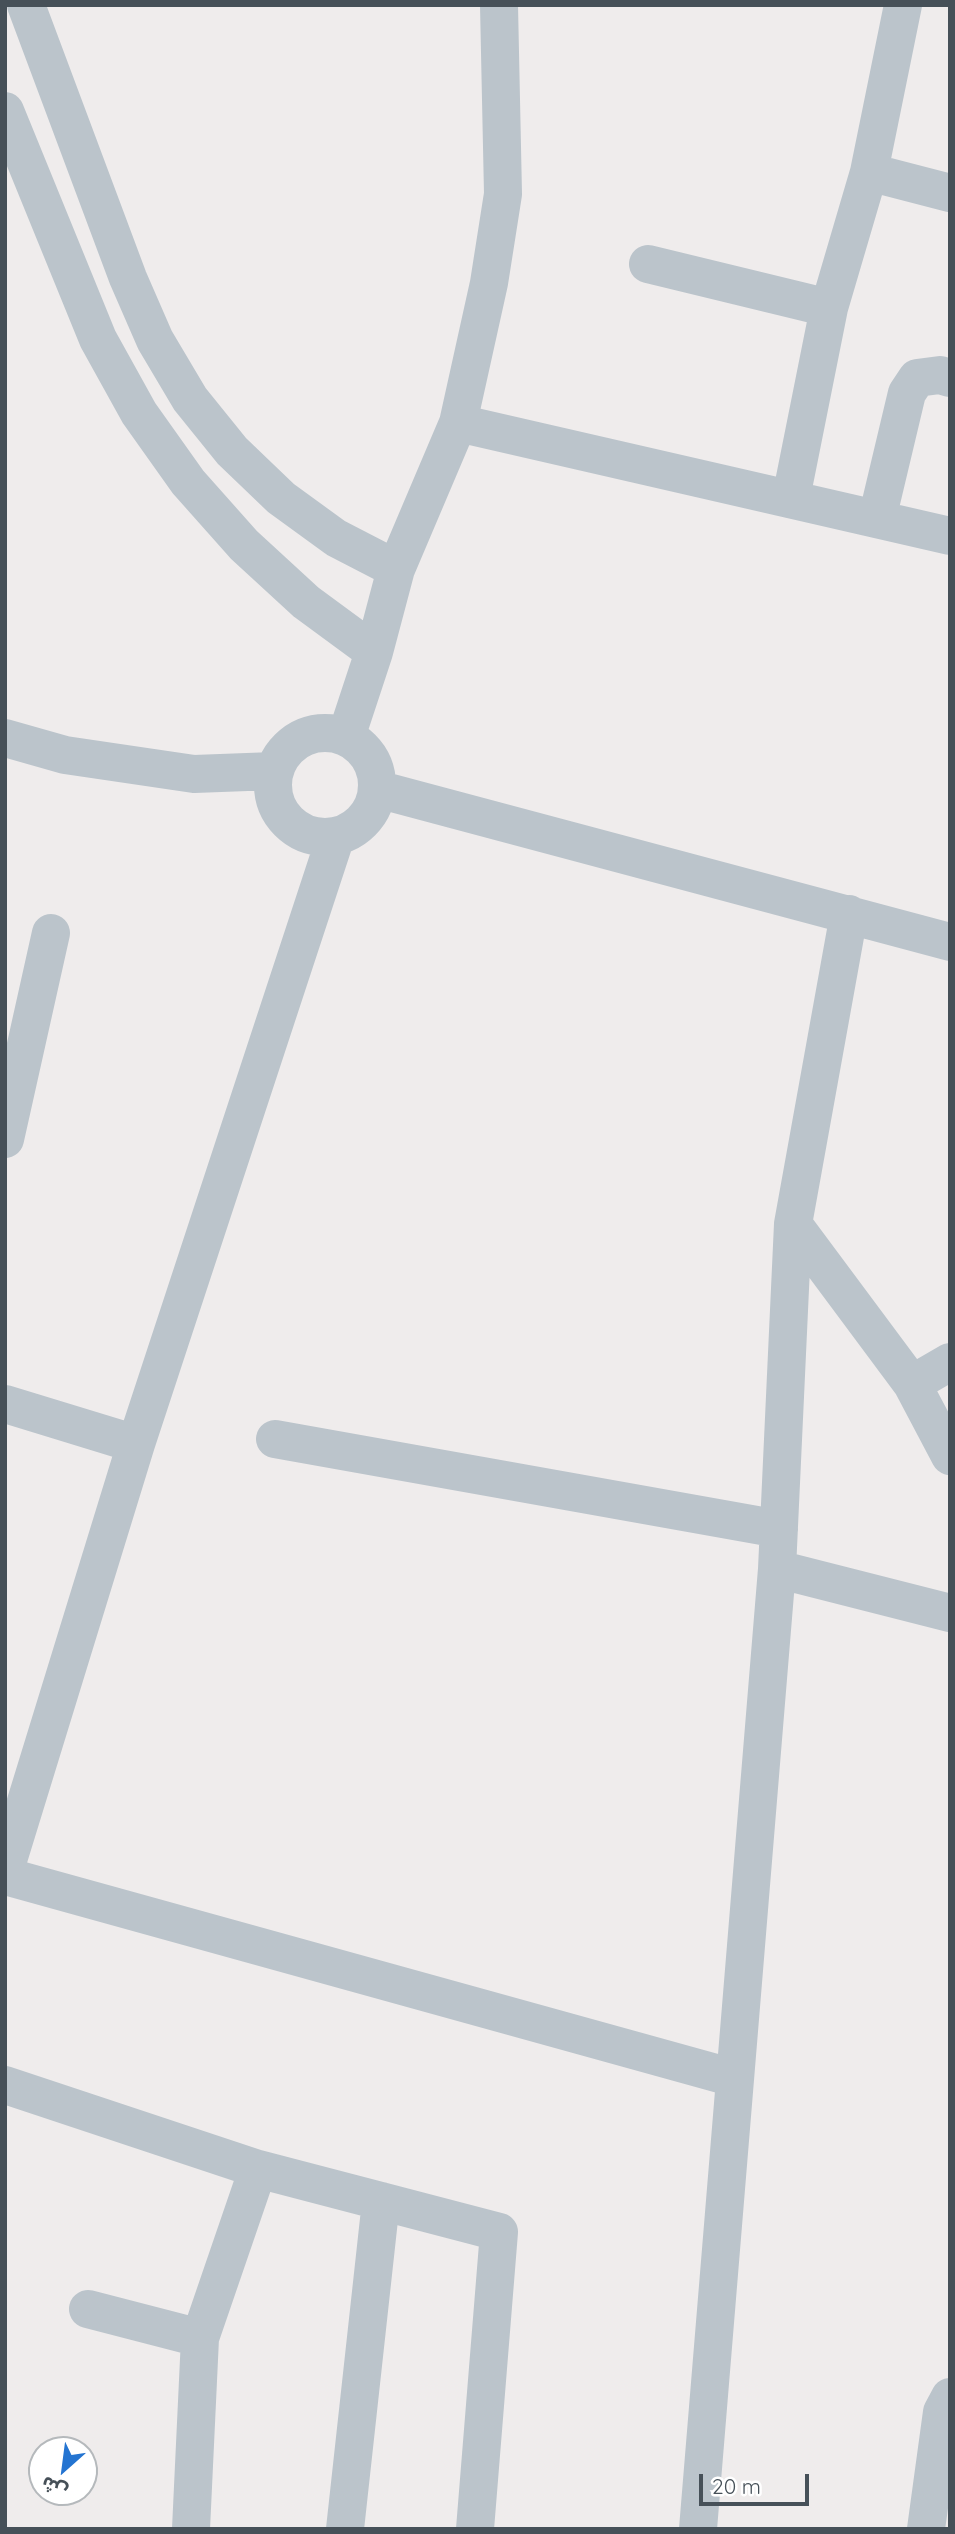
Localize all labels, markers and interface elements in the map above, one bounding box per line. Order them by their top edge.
north arrow [28,2436,98,2506]
scale bar [703,2460,813,2504]
text: ش [37,2471,71,2504]
text: 20 m [712,2473,761,2499]

